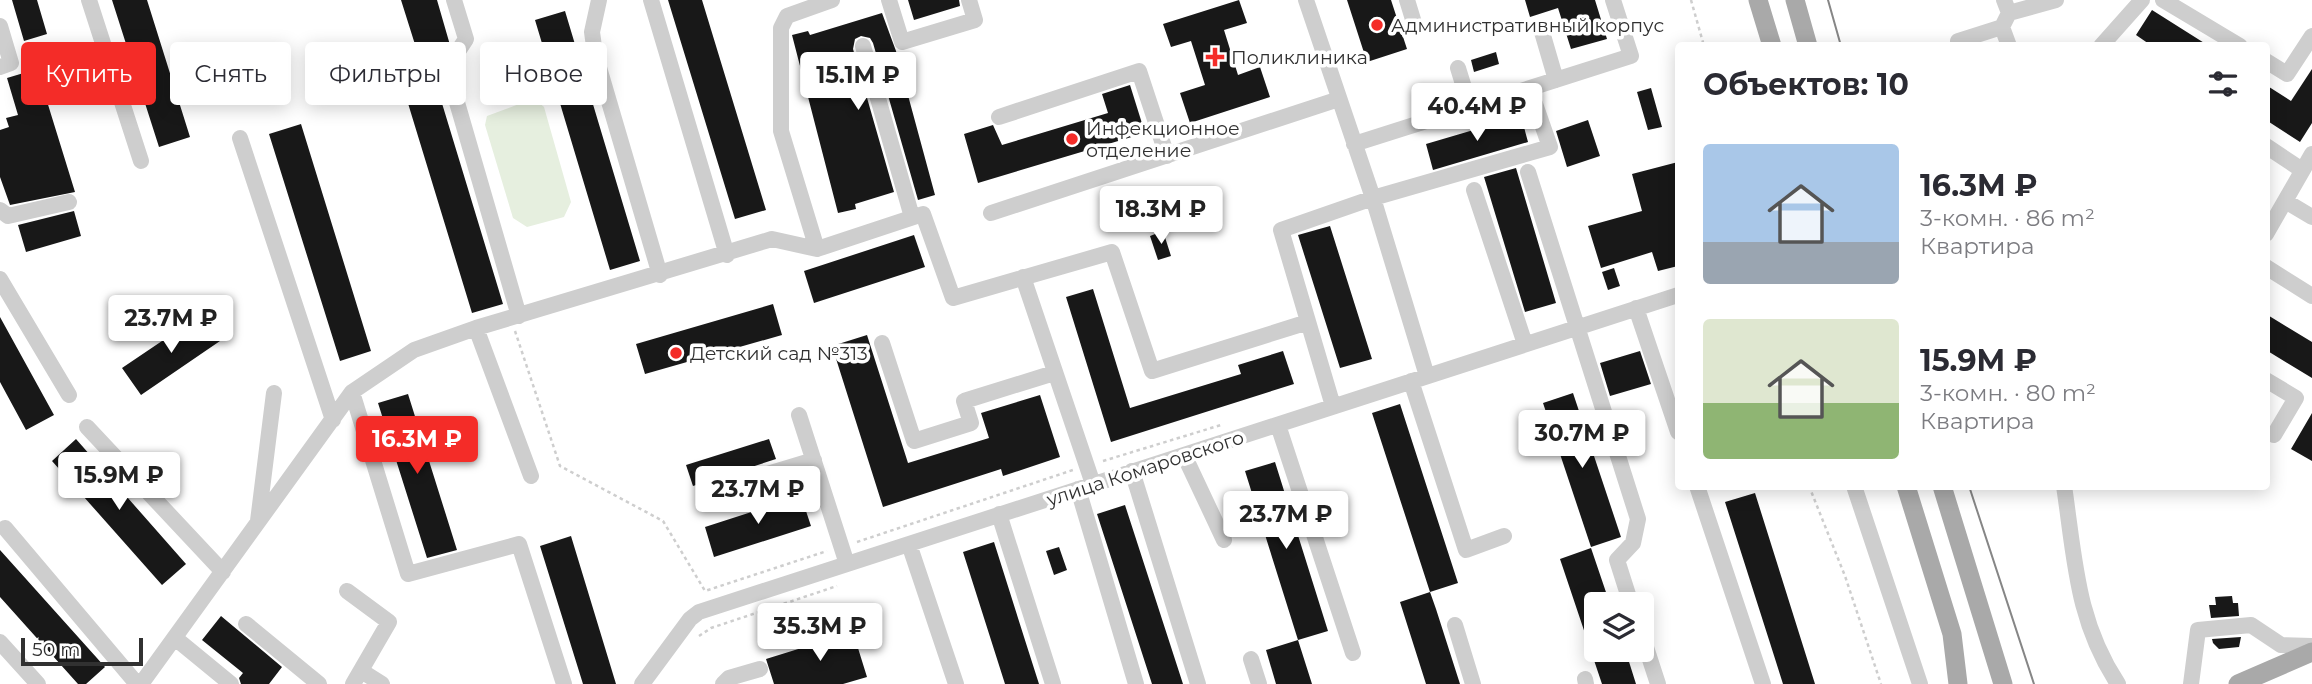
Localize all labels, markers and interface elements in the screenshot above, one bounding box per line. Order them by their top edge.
place label: Административный корпус [1391,14,1664,37]
marker: Административный корпус [1369,17,1385,33]
chip: Купить [21,42,156,105]
chip: Снять [170,42,291,105]
chip: Фильтры [305,42,466,105]
chip: Новое [480,42,607,105]
place label: Поликлиника [1231,46,1368,69]
marker: Поликлиника [1205,47,1225,67]
pin: 15.1M ₽ [793,52,923,112]
text: 15.1M ₽ [816,61,900,89]
icon: filters [2204,65,2242,103]
text: Объектов: 10 [1703,66,1909,103]
pin: 40.4M ₽ [1412,83,1542,143]
text: 40.4M ₽ [1427,92,1527,120]
place label: Инфекционное отделение [1086,117,1240,162]
marker: Инфекционное отделение [1064,131,1080,147]
text: 16.3M ₽ [1920,167,2038,204]
icon: home [1759,172,1843,256]
pin: 18.3M ₽ [1096,187,1226,246]
text: 18.3M ₽ [1116,195,1206,223]
text: 3-комн. · 86 m² [1920,204,2095,232]
text: Квартира [1920,232,2034,260]
pin: 23.7M ₽ [106,296,236,355]
text: 23.7M ₽ [124,304,218,332]
place label: Детский сад №313 [690,342,868,365]
text: 15.9M ₽ [1920,342,2037,379]
marker: Детский сад №313 [668,345,684,361]
icon: home [1759,347,1843,431]
text: 3-комн. · 80 m² [1920,379,2096,407]
text: Квартира [1920,407,2034,435]
pin: 30.7M ₽ [1517,410,1647,470]
pin: 16.3M ₽ [352,416,482,476]
text: 30.7M ₽ [1534,419,1630,447]
text: 16.3M ₽ [372,425,462,453]
street label: улица Комаровского [1043,426,1247,512]
pin: 15.9M ₽ [54,452,184,512]
text: 15.9M ₽ [74,461,164,489]
pin: 23.7M ₽ [693,466,823,526]
text: 23.7M ₽ [711,475,805,503]
pin: 23.7M ₽ [1221,491,1351,551]
text: 23.7M ₽ [1239,500,1333,528]
map controls [1584,592,1654,662]
button: layers [1584,592,1654,662]
pin: 35.3M ₽ [755,604,885,663]
text: 35.3M ₽ [773,612,867,640]
scale bar [21,635,144,667]
text: 50 m [32,638,80,661]

